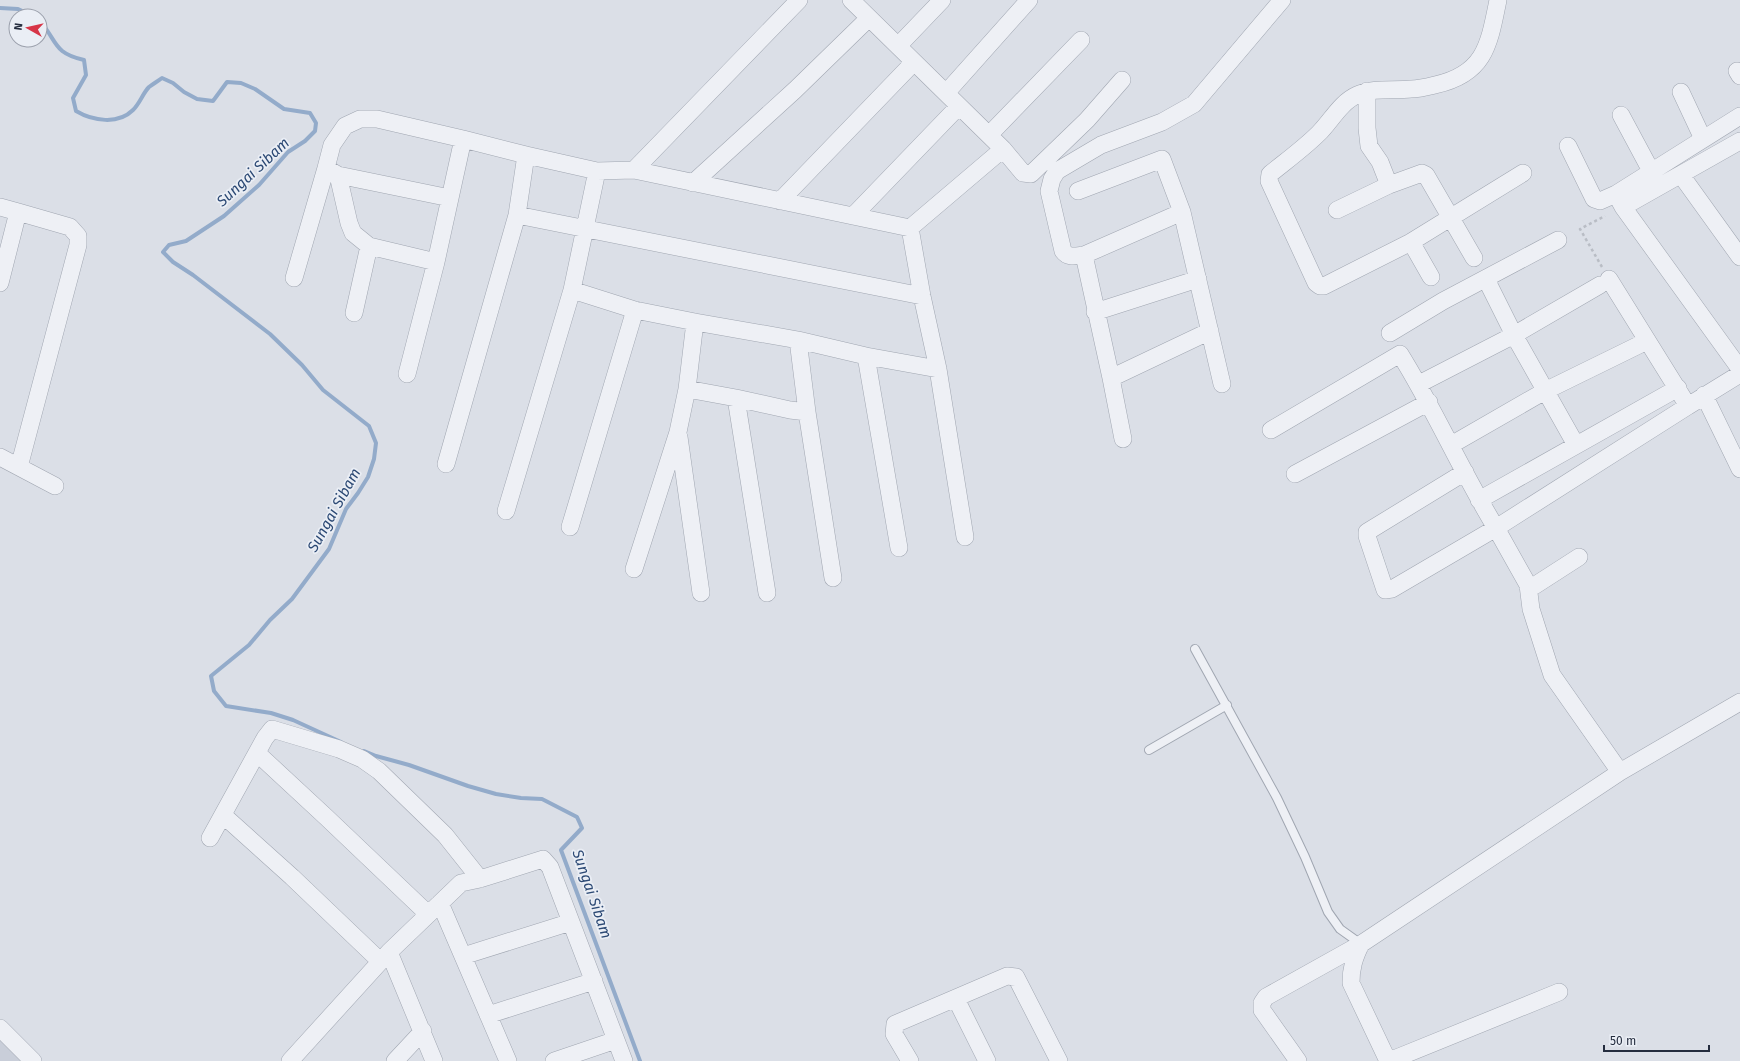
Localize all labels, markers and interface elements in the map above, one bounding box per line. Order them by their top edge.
north arrow [8,8,48,48]
text: N [12,22,26,31]
water label: Sungai Sibam [212,134,293,211]
water label: Sungai Sibam [303,465,364,556]
water label: Sungai Sibam [568,846,616,941]
scale bar [1604,1027,1709,1053]
text: 50 m [1610,1034,1636,1048]

